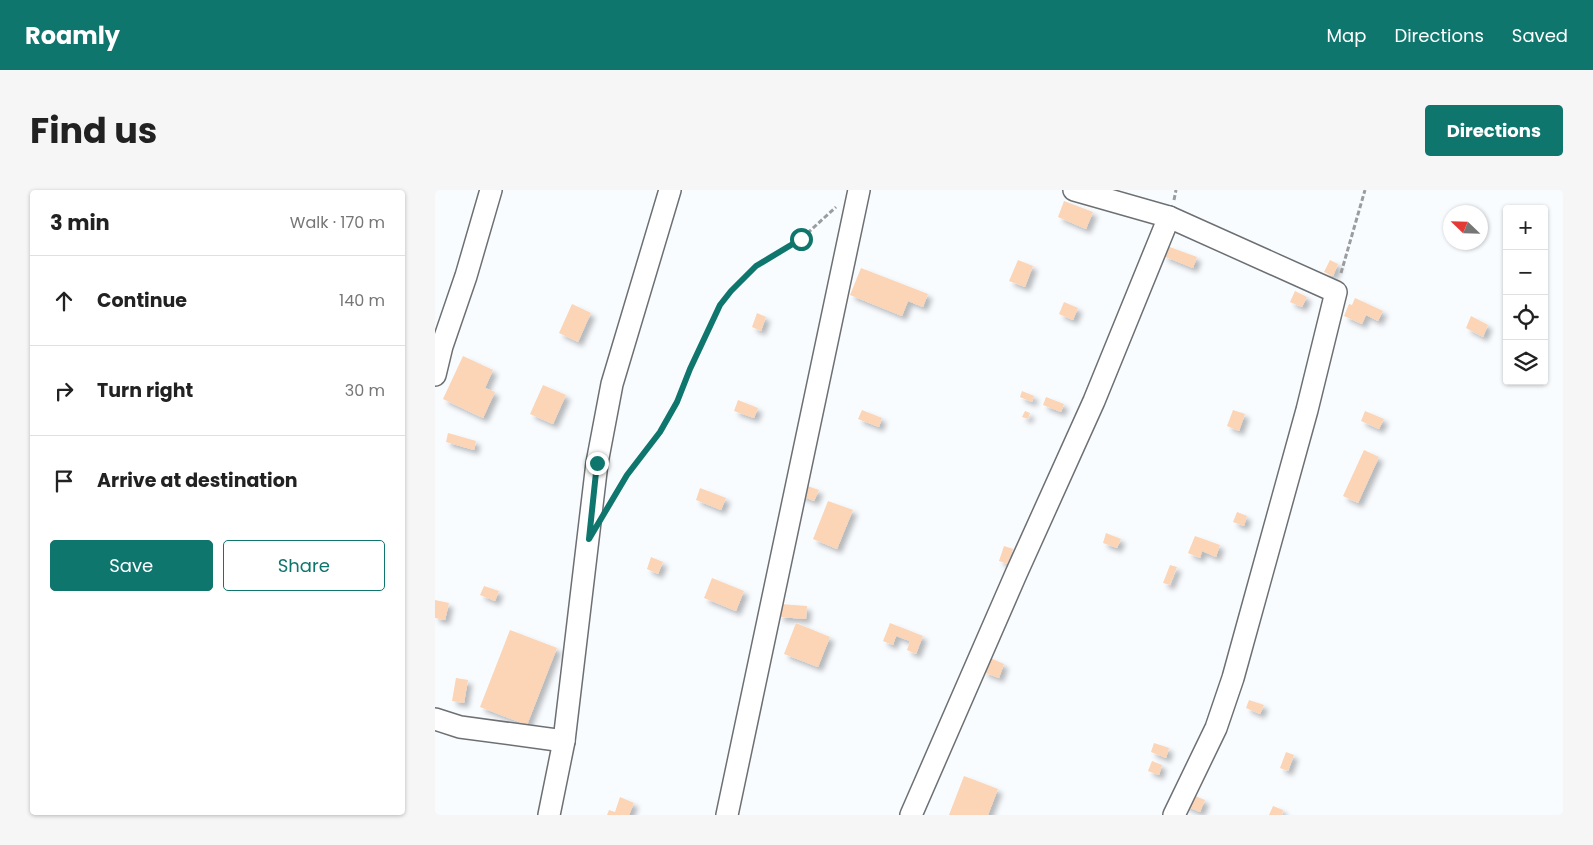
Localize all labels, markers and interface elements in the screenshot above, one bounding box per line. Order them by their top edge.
text: Roamly [25,19,120,52]
text: Map [1327,23,1366,48]
text: Directions [1394,23,1484,48]
text: Saved [1512,23,1568,48]
button: Directions [1425,105,1563,156]
text: Find us [30,106,157,155]
north arrow [1443,205,1488,250]
map controls [1503,205,1548,385]
button: + [1503,205,1548,250]
text: 3 min [50,208,110,237]
text: Walk · 170 m [290,211,385,234]
route start [790,228,813,251]
button: − [1503,250,1548,295]
icon: ahead [50,287,78,315]
text: Continue [97,287,187,314]
text: 140 m [339,289,385,312]
button: locate [1503,295,1548,340]
button: layers [1503,340,1548,385]
icon: right [50,377,78,405]
text: Turn right [97,377,193,404]
text: 30 m [345,379,385,402]
route end [586,452,609,475]
icon: arrive [50,467,78,495]
text: Arrive at destination [97,467,298,494]
button: Save [50,540,213,591]
button: Share [223,540,385,591]

